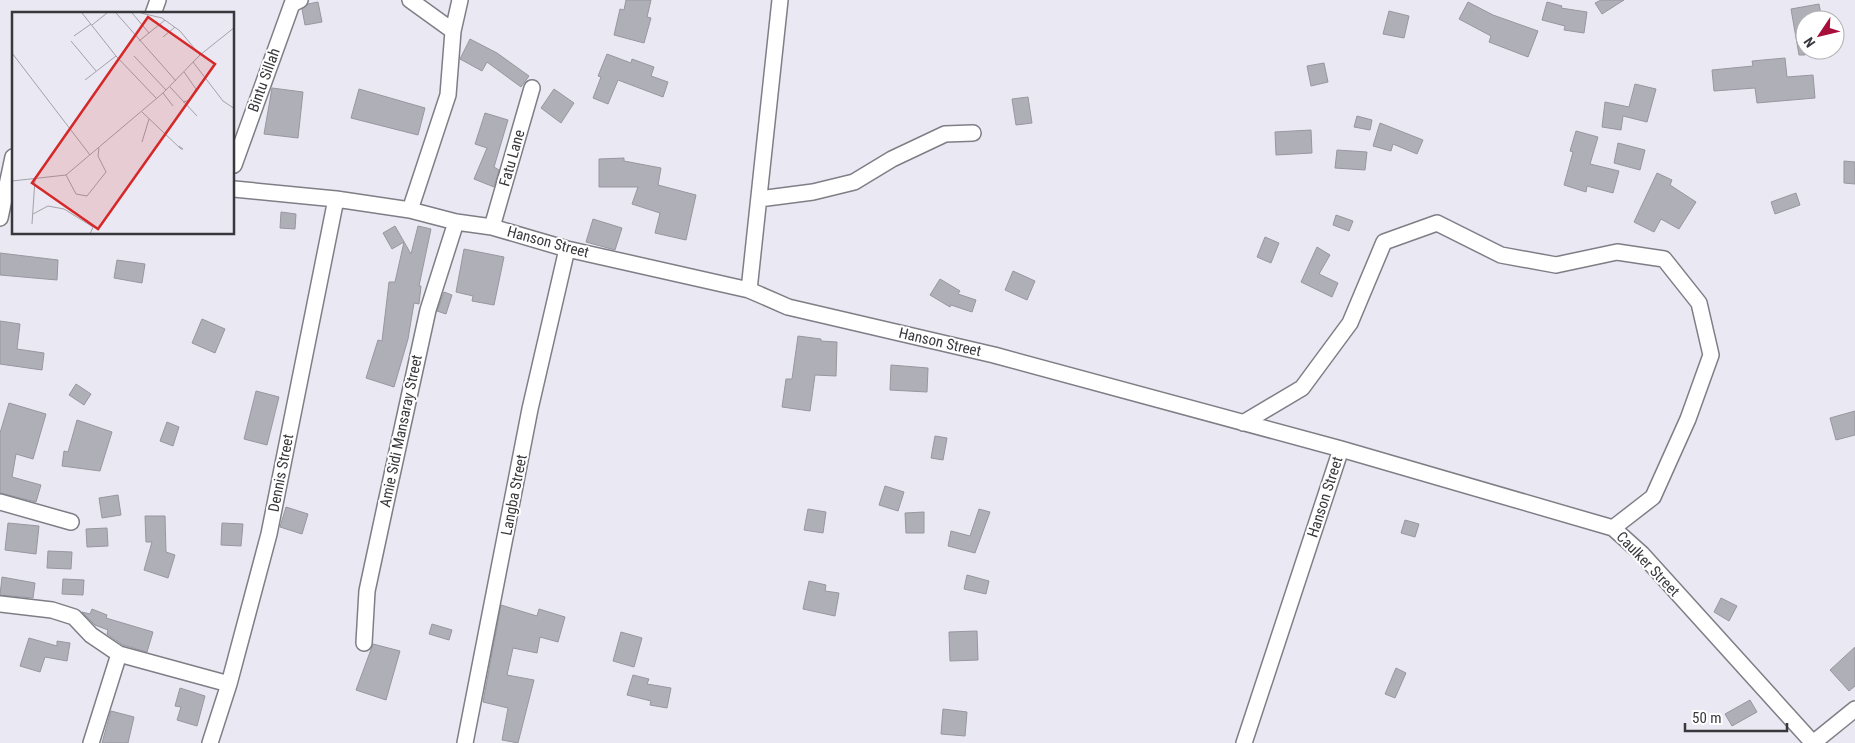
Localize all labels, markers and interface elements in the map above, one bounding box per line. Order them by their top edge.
north arrow [1795,10,1845,60]
inset map [12,12,235,235]
text: N [1800,34,1818,51]
street label: Bintu Sillah [244,46,284,114]
street label: Fatu Lane [495,128,529,188]
street label: Hanson Street [505,222,591,262]
street label: Hanson Street [897,324,983,360]
street label: Amie Sidi Mansaray Street [376,353,426,509]
street label: Dennis Street [265,433,297,513]
street label: Langba Street [497,453,531,537]
street label: Hanson Street [1303,454,1347,540]
street label: Caulker Street [1613,528,1683,600]
scale bar [1685,700,1788,732]
text: 50 m [1692,709,1722,727]

